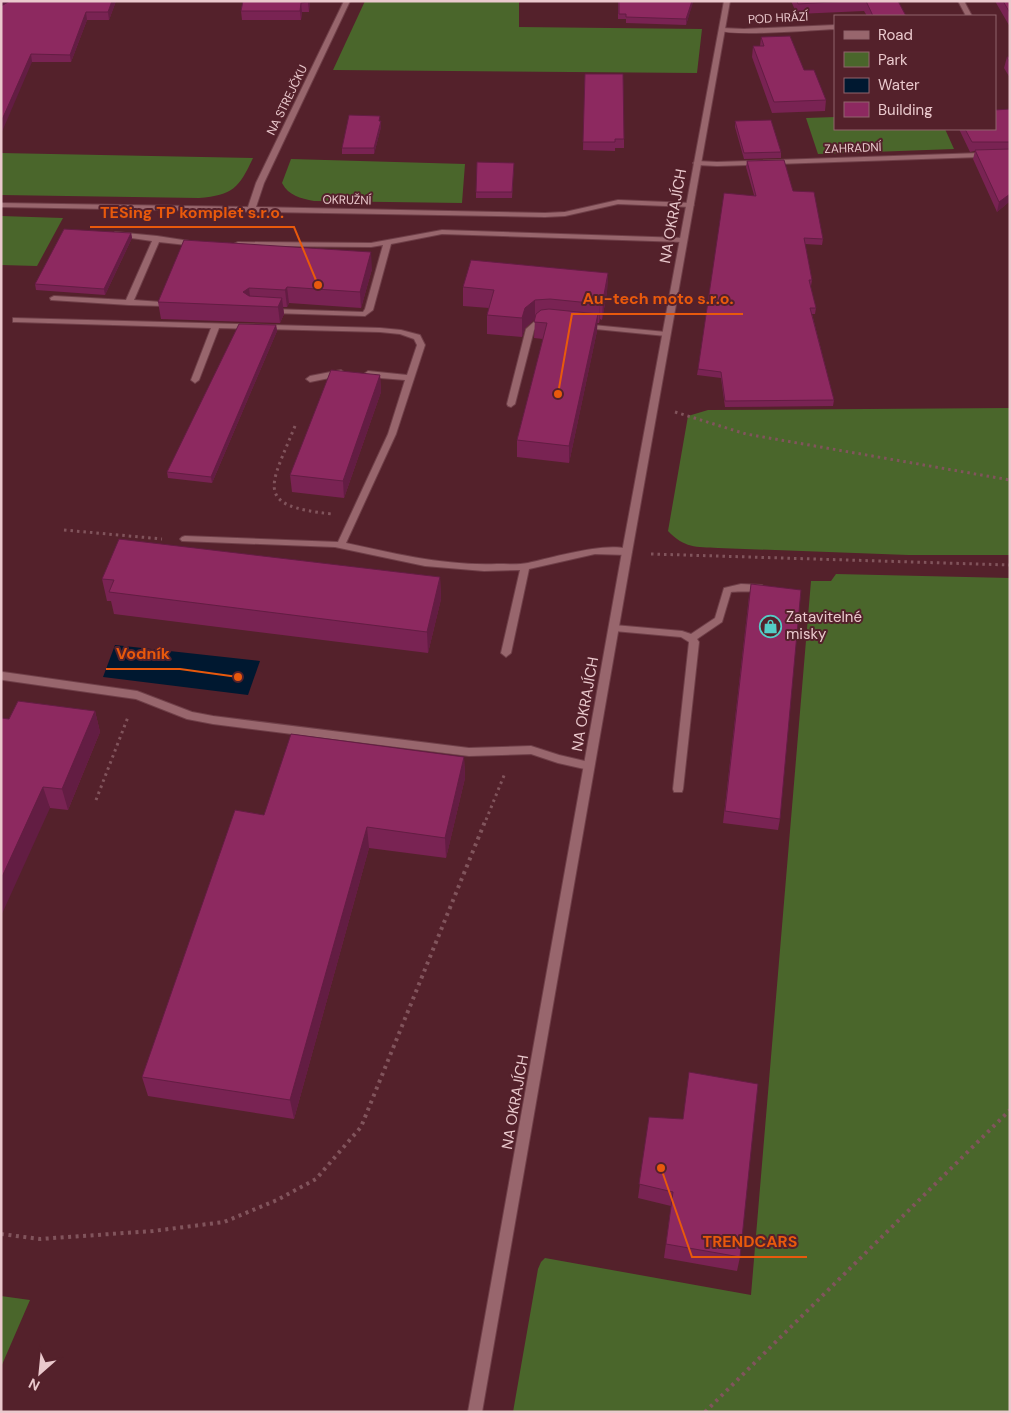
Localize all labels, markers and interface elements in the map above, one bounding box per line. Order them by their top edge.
street label: POD HRÁZÍ [747,8,809,28]
legend [834,15,996,130]
text: Road [878,25,913,45]
text: Park [878,50,908,70]
street label: NA STREJČKU [263,62,311,138]
text: Water [878,75,920,95]
text: Building [878,100,933,120]
street label: ZAHRADNÍ [824,139,882,157]
street label: NA OKRAJÍCH [655,167,691,265]
street label: OKRUŽNÍ [322,192,372,208]
callout: TESing TP komplet s.r.o. [90,196,294,227]
text: TESing TP komplet s.r.o. [100,202,284,223]
callout: Au-tech moto s.r.o. [572,283,743,314]
text: Au-tech moto s.r.o. [583,288,734,309]
place label: Zatavitelné misky [786,607,862,644]
shop icon: Zatavitelné misky [758,614,782,638]
callout: Vodník [106,638,180,669]
text: Vodník [116,643,171,664]
street label: NA OKRAJÍCH [567,655,603,753]
street label: NA OKRAJÍCH [497,1053,533,1151]
callout: TRENDCARS [692,1226,807,1257]
text: TRENDCARS [703,1231,797,1252]
north arrow [15,1348,65,1398]
text: N [25,1374,43,1395]

